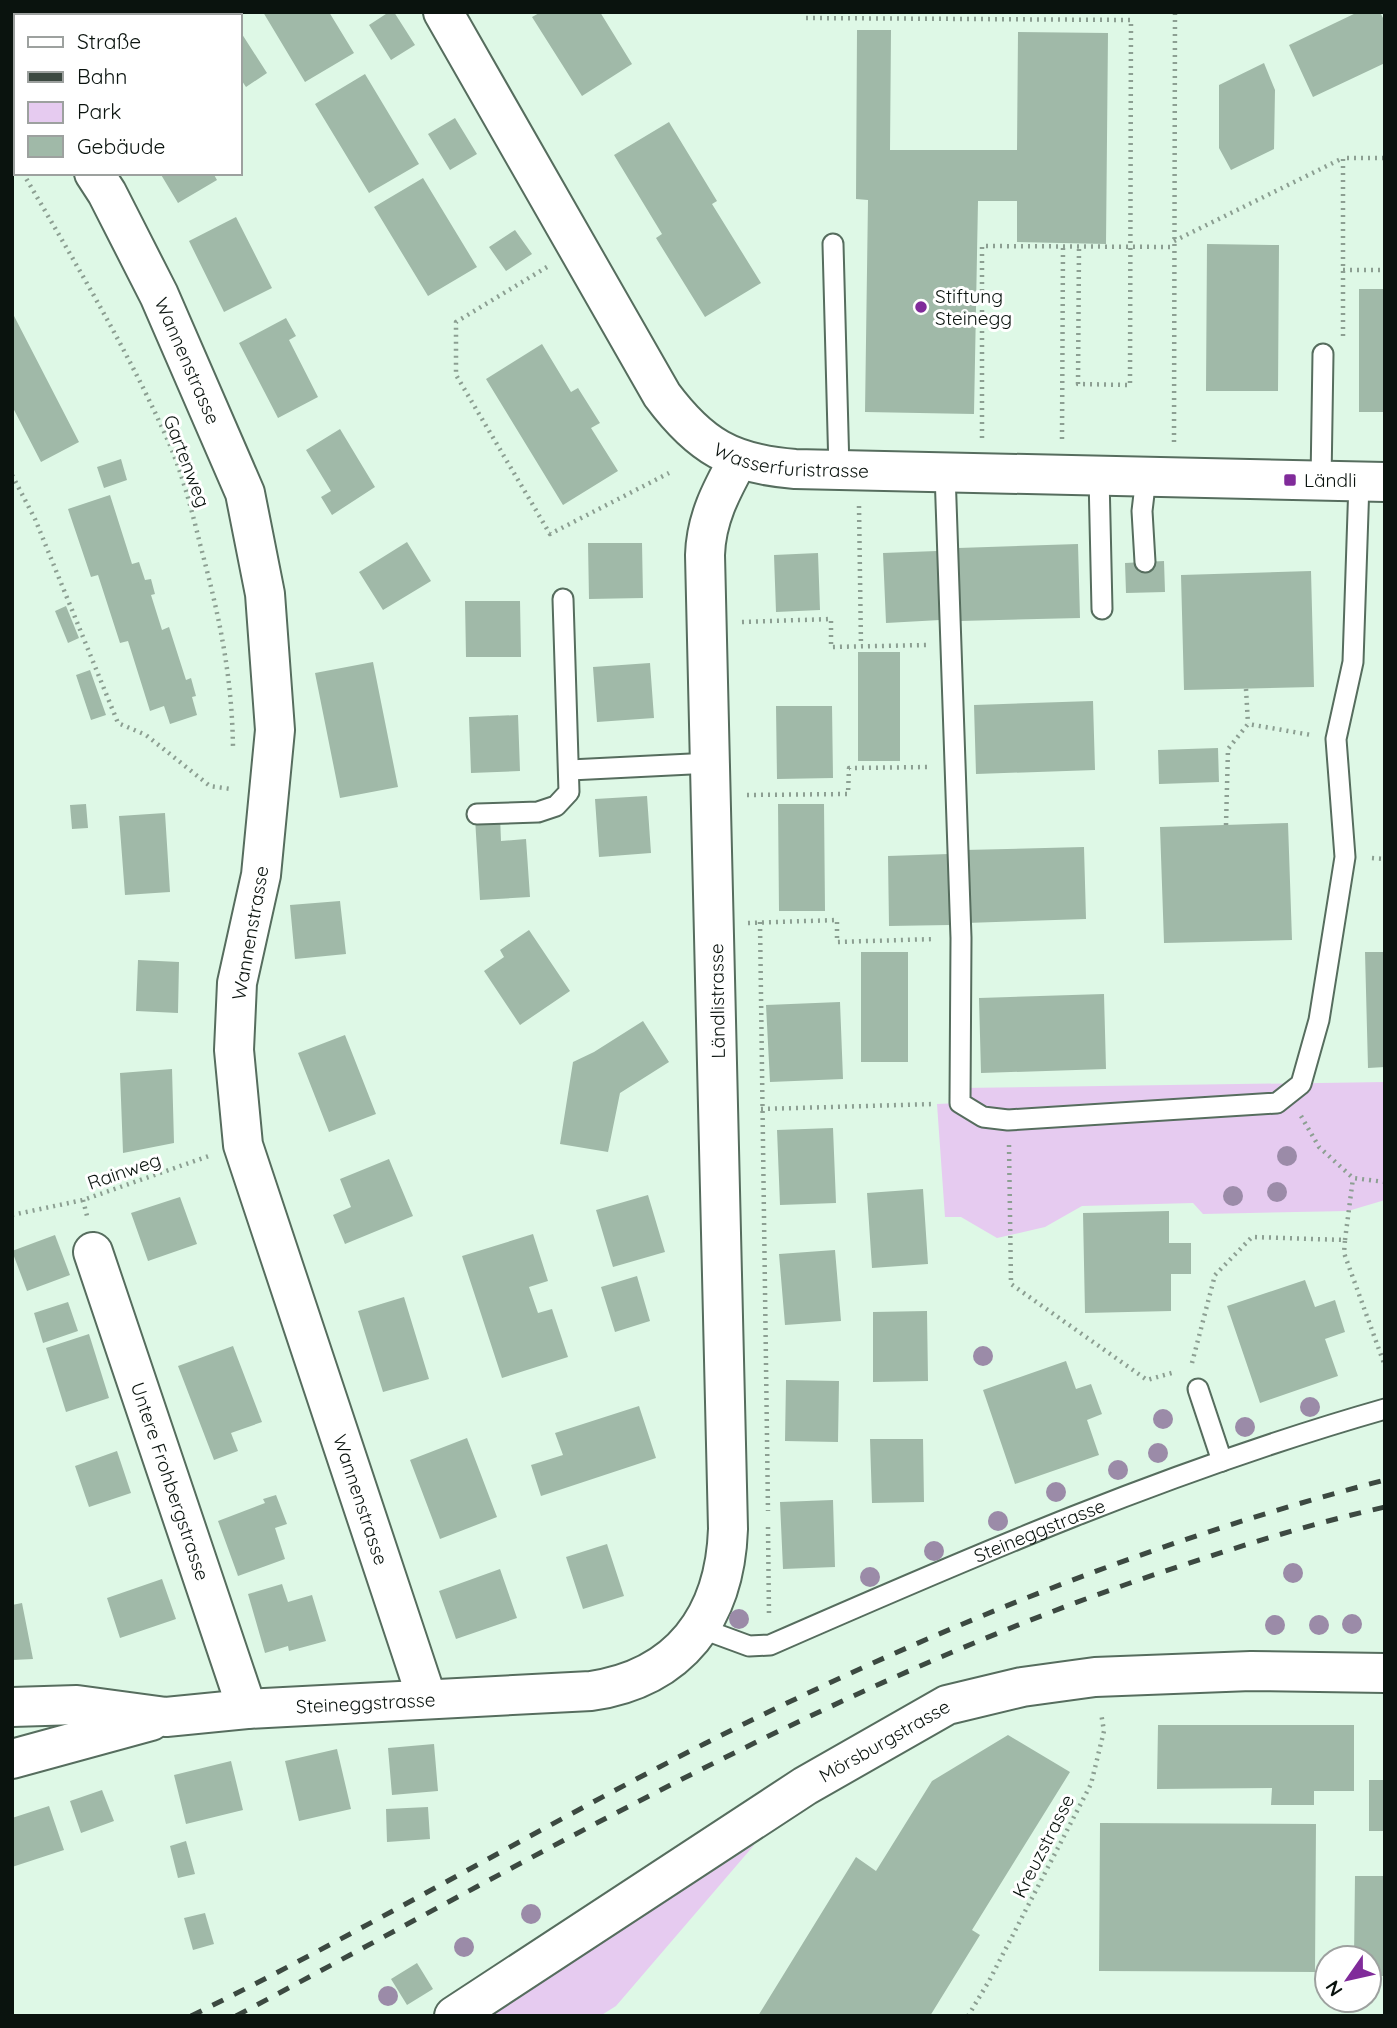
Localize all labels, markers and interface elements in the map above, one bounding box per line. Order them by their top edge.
legend [14,14,242,175]
text: Straße [77,28,141,54]
text: Bahn [77,63,127,89]
text: Park [77,98,121,124]
text: Gebäude [77,133,165,159]
place label: Stiftung Steinegg [935,284,1012,330]
street label: Wannenstrasse [149,294,226,428]
marker: Stiftung Steinegg [913,299,929,315]
street label: Gartenweg [158,411,216,511]
street label: Wasserfuristrasse [710,437,869,483]
place label: Ländli [1304,468,1357,492]
marker: Ländli [1282,472,1298,488]
street label: Wannenstrasse [226,864,274,1002]
street label: Ländlistrasse [704,943,730,1059]
street label: Rainweg [84,1147,164,1195]
street label: Untere Frohbergstrasse [126,1379,215,1584]
street label: Wannenstrasse [328,1431,394,1568]
street label: Steineggstrasse [970,1493,1109,1568]
street label: Steineggstrasse [295,1687,436,1718]
street label: Mörsburgstrasse [815,1694,954,1788]
street label: Kreuzstrasse [1007,1790,1079,1902]
north arrow [1313,1944,1383,2014]
text: N [1320,1976,1348,2001]

